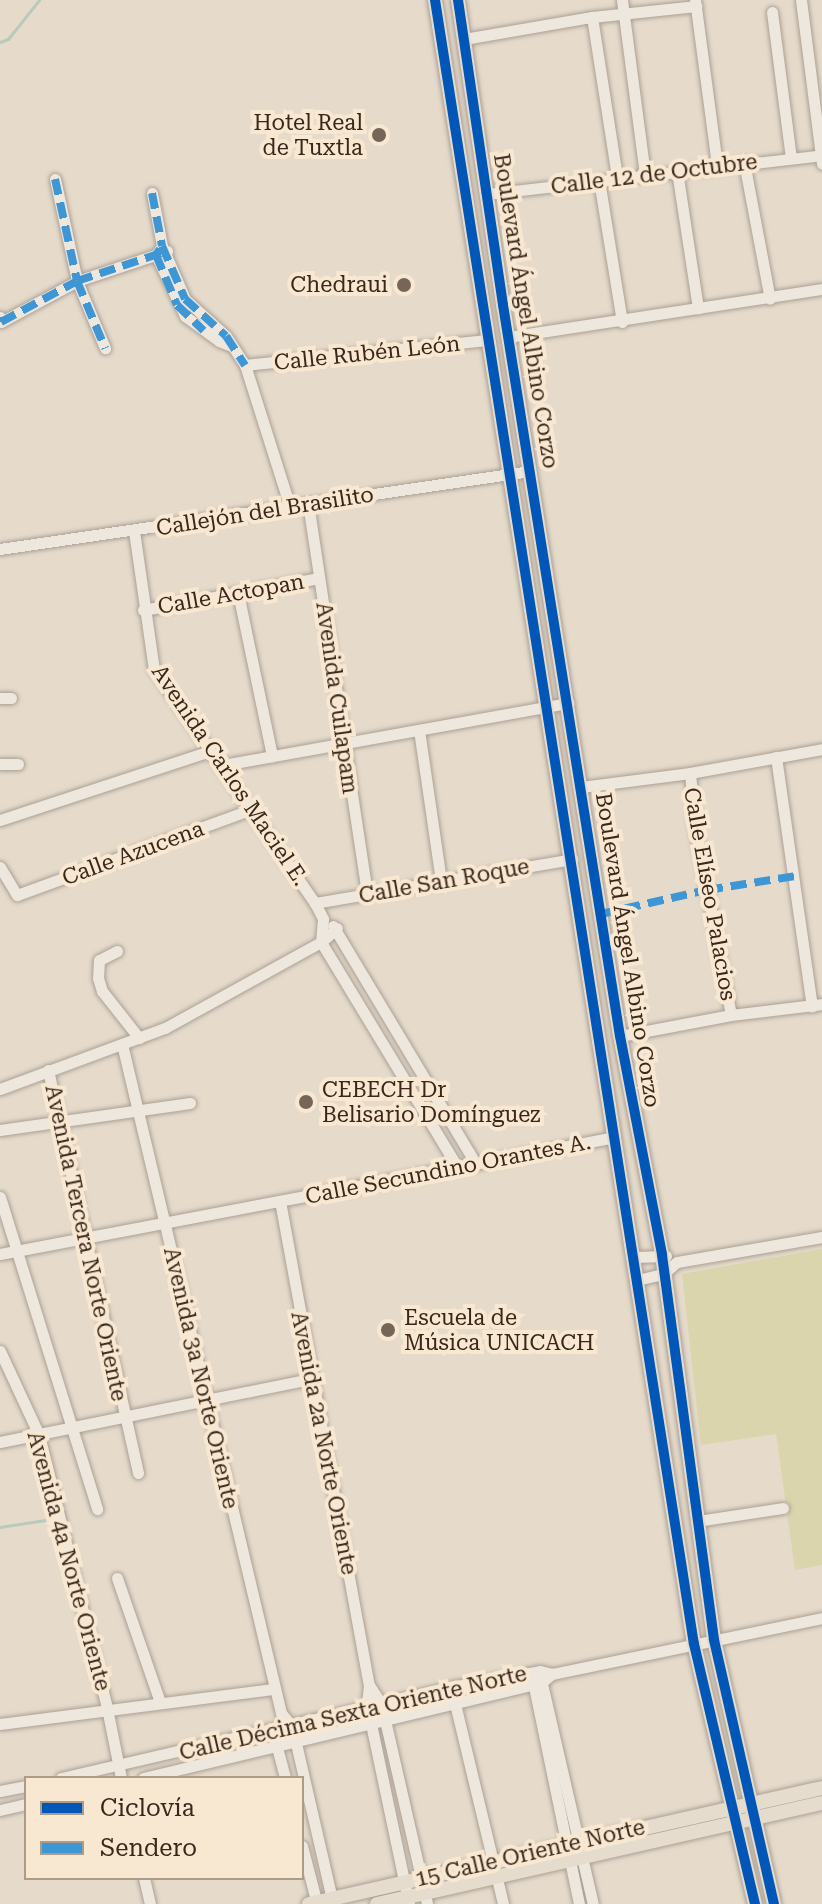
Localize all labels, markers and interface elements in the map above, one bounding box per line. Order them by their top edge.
place label: Hotel Real de Tuxtla [254,109,363,160]
marker: Hotel Real de Tuxtla [370,126,388,144]
street label: Calle 12 de Octubre [549,148,759,200]
street label: Boulevard Ángel Albino Corzo [488,152,564,470]
place label: Chedraui [290,272,388,298]
marker: Chedraui [395,276,413,294]
street label: Calle Rubén León [273,330,461,376]
street label: Callejón del Brasilito [154,481,376,541]
street label: Calle Actopan [156,568,306,620]
street label: Avenida Cuilapam [310,600,364,796]
street label: Avenida Carlos Maciel E. [146,660,314,890]
street label: Calle Elíseo Palacios [678,785,742,1003]
street label: Boulevard Ángel Albino Corzo [590,791,666,1109]
street label: Calle Azucena [58,815,208,891]
street label: Calle San Roque [357,853,531,909]
place label: CEBECH Dr Belisario Domínguez [322,1076,540,1128]
street label: Avenida Tercera Norte Oriente [40,1083,132,1403]
marker: CEBECH Dr Belisario Domínguez [297,1093,315,1111]
street label: Calle Secundino Orantes A. [303,1128,593,1210]
street label: Avenida 3a Norte Oriente [158,1245,244,1511]
place label: Escuela de Música UNICACH [404,1304,594,1356]
street label: Avenida 2a Norte Oriente [286,1309,362,1577]
marker: Escuela de Música UNICACH [379,1321,397,1339]
street label: Avenida 4a Norte Oriente [22,1428,116,1694]
street label: Calle Décima Sexta Oriente Norte [177,1660,529,1766]
legend [24,1776,304,1880]
text: Ciclovía [100,1794,195,1822]
street label: 15 Calle Oriente Norte [413,1814,647,1892]
text: Sendero [100,1834,197,1862]

